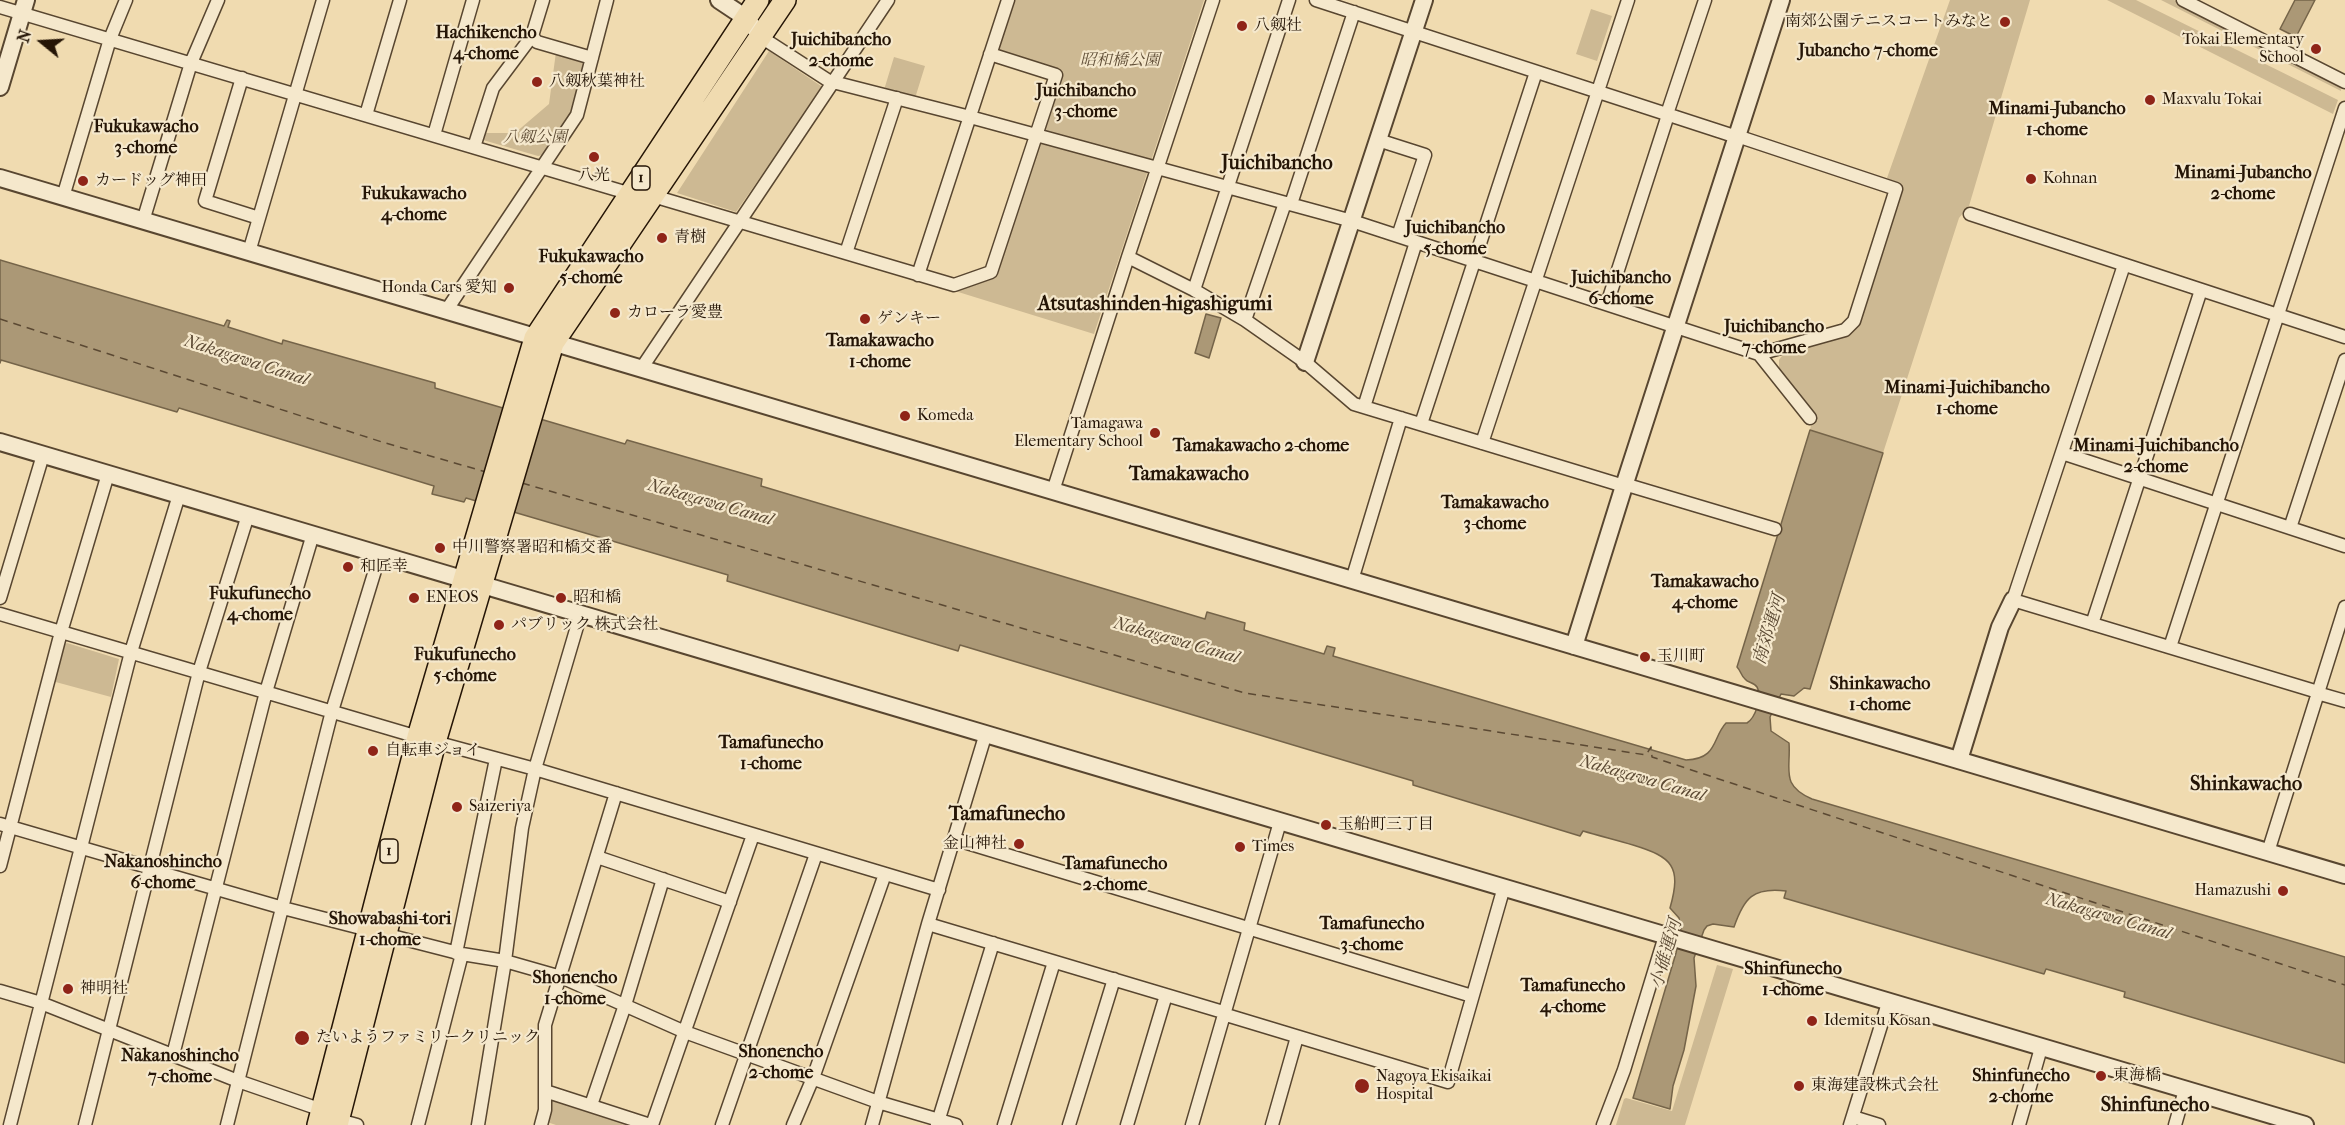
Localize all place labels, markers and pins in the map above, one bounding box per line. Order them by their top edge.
place label: 南郊公園テニスコートみなと [1785,12,1993,32]
marker: 南郊公園テニスコートみなと [1998,15,2012,29]
place label: 八剱社 [1254,16,1302,36]
marker: 八剱社 [1235,19,1249,33]
place label: Tokai Elementary School [2182,30,2304,68]
marker: Tokai Elementary School [2309,42,2323,56]
place label: 八剱秋葉神社 [549,72,645,92]
marker: 八剱秋葉神社 [530,75,544,89]
place label: Maxvalu Tokai [2162,90,2262,110]
marker: Maxvalu Tokai [2143,93,2157,107]
marker: 八光 [587,150,601,164]
place label: 八光 [578,166,610,186]
place label: Kohnan [2043,169,2097,189]
place label: カードッグ神田 [95,171,207,191]
marker: Kohnan [2024,172,2038,186]
marker: カードッグ神田 [76,174,90,188]
place label: 青樹 [674,228,706,248]
marker: 青樹 [655,231,669,245]
place label: Honda Cars 愛知 [381,278,497,298]
marker: Honda Cars 愛知 [502,281,516,295]
place label: カローラ愛豊 [627,303,723,323]
marker: カローラ愛豊 [608,306,622,320]
place label: ゲンキー [877,309,941,329]
marker: ゲンキー [858,312,872,326]
place label: Komeda [917,406,974,426]
marker: Komeda [898,409,912,423]
place label: Tamagawa Elementary School [1014,414,1143,452]
marker: Tamagawa Elementary School [1148,426,1162,440]
place label: 中川警察署昭和橋交番 [452,538,612,558]
marker: 中川警察署昭和橋交番 [433,541,447,555]
place label: 和匠幸 [360,557,408,577]
marker: 和匠幸 [341,560,355,574]
place label: ENEOS [426,588,479,608]
place label: 昭和橋 [573,588,621,608]
marker: ENEOS [407,591,421,605]
marker: 昭和橋 [554,591,568,605]
place label: パブリック 株式会社 [511,615,658,635]
marker: パブリック 株式会社 [492,618,506,632]
place label: 玉川町 [1657,647,1705,667]
marker: 玉川町 [1638,650,1652,664]
place label: 自転車ジョイ [385,741,481,761]
marker: 自転車ジョイ [366,744,380,758]
place label: Saizeriya [469,797,531,817]
marker: Saizeriya [450,800,464,814]
place label: 玉船町三丁目 [1338,815,1434,835]
marker: 玉船町三丁目 [1319,818,1333,832]
place label: 金山神社 [943,834,1007,854]
marker: 金山神社 [1012,837,1026,851]
place label: Times [1252,837,1294,857]
marker: Times [1233,840,1247,854]
place label: Hamazushi [2195,881,2271,901]
marker: Hamazushi [2276,884,2290,898]
place label: 神明社 [80,979,128,999]
marker: 神明社 [61,982,75,996]
place label: Idemitsu Kosan [1824,1011,1931,1031]
marker: Idemitsu Kosan [1805,1014,1819,1028]
place label: たいようファミリークリニック [316,1028,540,1048]
marker: たいようファミリークリニック [293,1029,311,1047]
place label: 東海橋 [2113,1066,2161,1086]
place label: Nagoya Ekisaikai Hospital [1376,1067,1492,1105]
marker: 東海橋 [2094,1069,2108,1083]
place label: 東海建設株式会社 [1811,1076,1939,1096]
marker: Nagoya Ekisaikai Hospital [1353,1077,1371,1095]
marker: 東海建設株式会社 [1792,1079,1806,1093]

